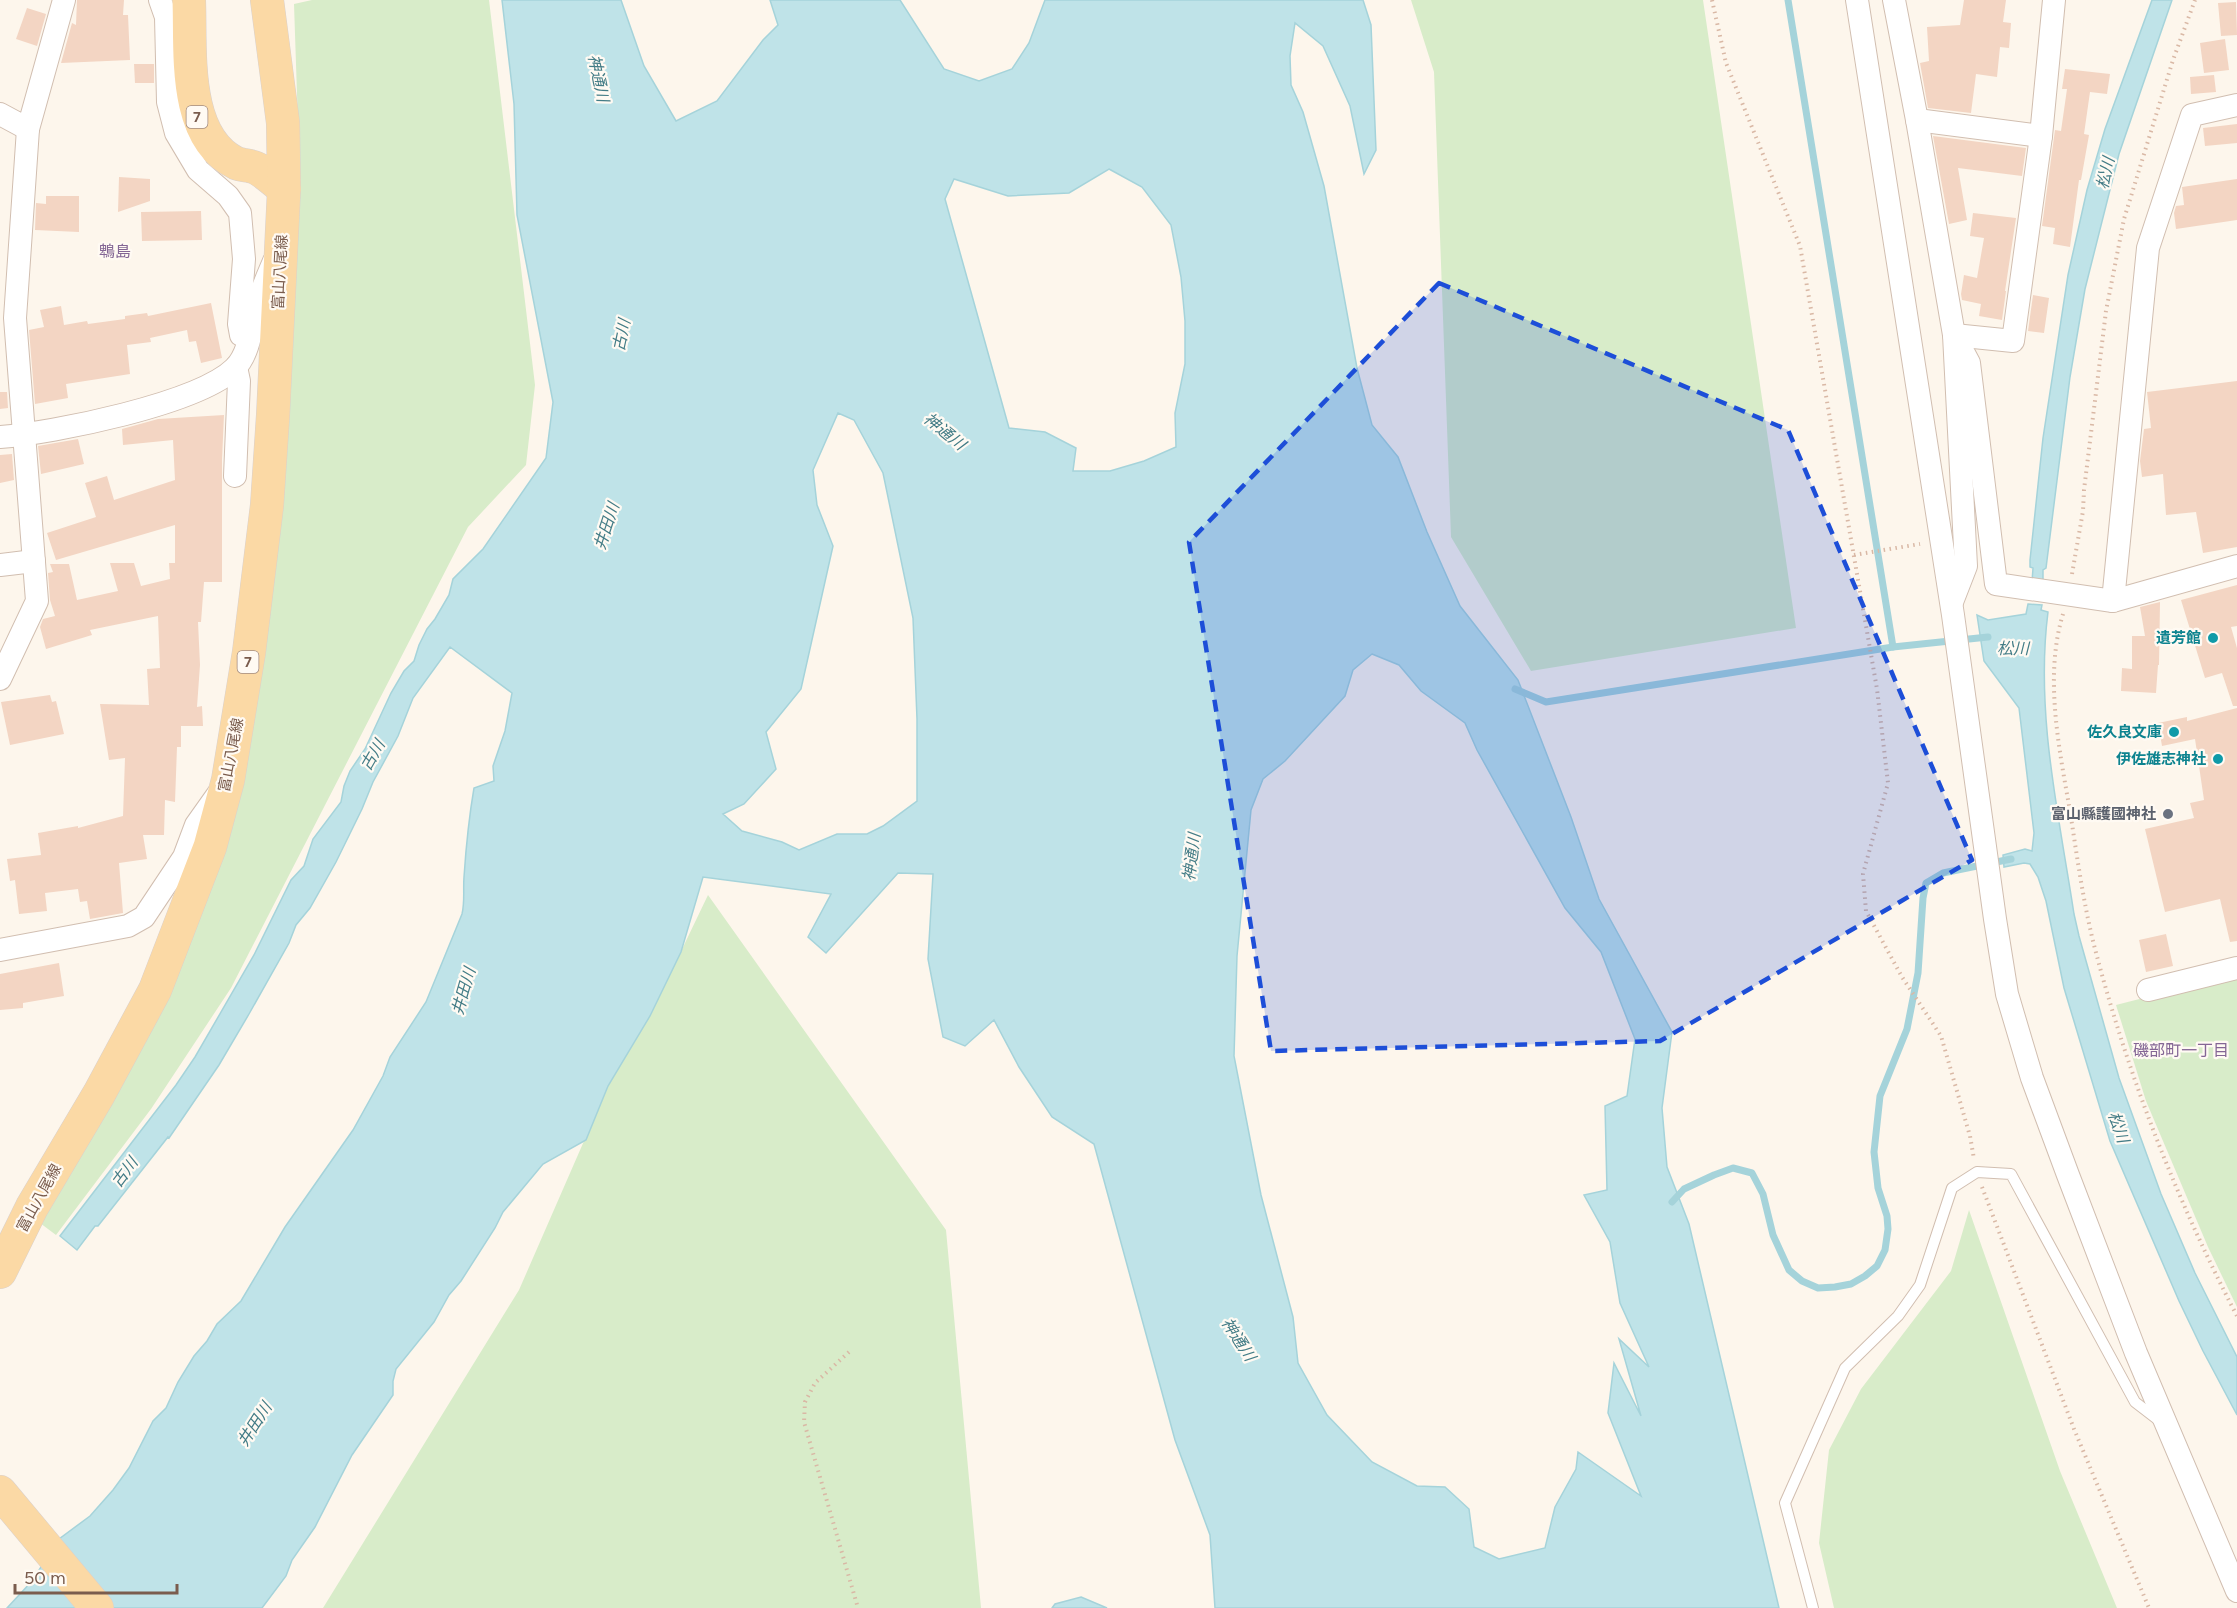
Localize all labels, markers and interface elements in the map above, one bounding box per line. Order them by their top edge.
water label: 神通川 [584,53,613,106]
road number: 7 [186,106,208,128]
water label: 松川 [2093,153,2119,191]
street label: 富山八尾線 [269,234,291,310]
district label: 鵯島 [99,242,131,261]
water label: 古川 [609,316,635,353]
water label: 神通川 [920,409,971,455]
water label: 井田川 [590,498,624,552]
place label: 遺芳館 [2156,629,2201,647]
marker: 遺芳館 [2206,631,2220,645]
water label: 松川 [1997,639,2031,658]
road number: 7 [238,651,258,673]
street label: 富山八尾線 [215,716,247,794]
place label: 佐久良文庫 [2087,723,2162,741]
marker: 佐久良文庫 [2167,725,2181,739]
water label: 古川 [356,735,390,774]
place label: 伊佐雄志神社 [2116,750,2206,768]
marker: 伊佐雄志神社 [2211,752,2225,766]
place label: 富山縣護國神社 [2051,805,2156,823]
marker: 富山縣護國神社 [2161,807,2175,821]
water label: 神通川 [1179,830,1204,882]
water label: 井田川 [448,964,480,1017]
district label: 磯部町一丁目 [2133,1041,2229,1060]
water label: 松川 [2104,1109,2134,1147]
water label: 古川 [107,1152,143,1191]
street label: 富山八尾線 [13,1161,65,1235]
water label: 神通川 [1218,1314,1261,1366]
water label: 井田川 [233,1397,277,1450]
scale bar [15,1557,177,1595]
text: 50 m [24,1567,66,1589]

